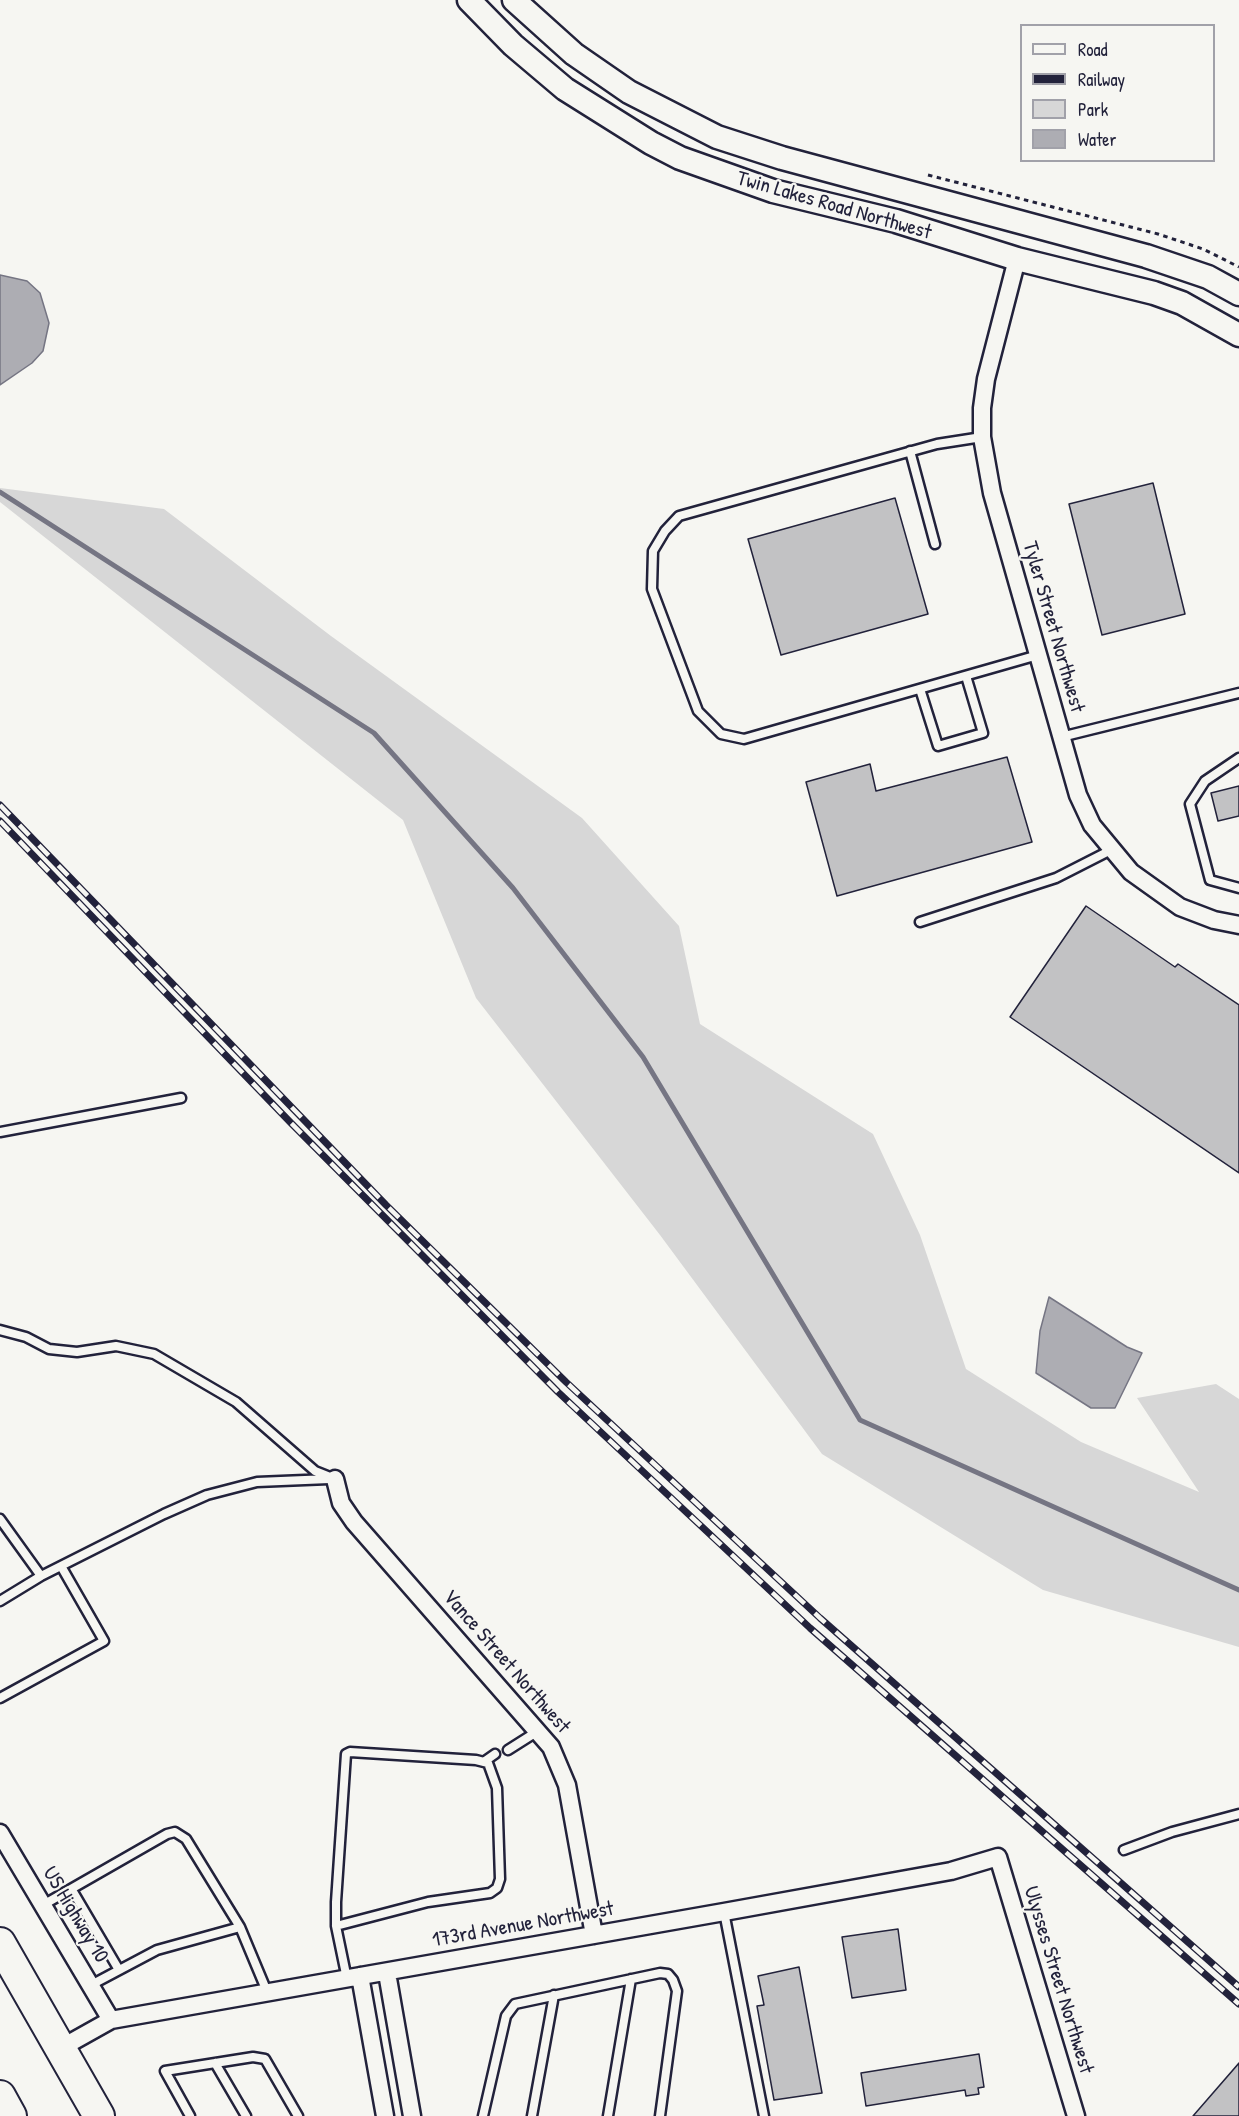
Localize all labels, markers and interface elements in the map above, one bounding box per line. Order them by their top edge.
legend [1020,24,1215,162]
text: Road [1078,37,1108,62]
text: Railway [1078,67,1125,92]
text: Park [1078,97,1108,122]
text: Water [1078,127,1116,152]
street label: Twin Lakes Road Northwest [734,166,934,246]
street label: Tyler Street Northwest [1017,539,1089,715]
street label: Vance Street Northwest [437,1585,575,1739]
street label: US Highway 10 [37,1862,113,1968]
street label: Ulysses Street Northwest [1018,1883,1098,2077]
street label: 173rd Avenue Northwest [430,1897,616,1953]

